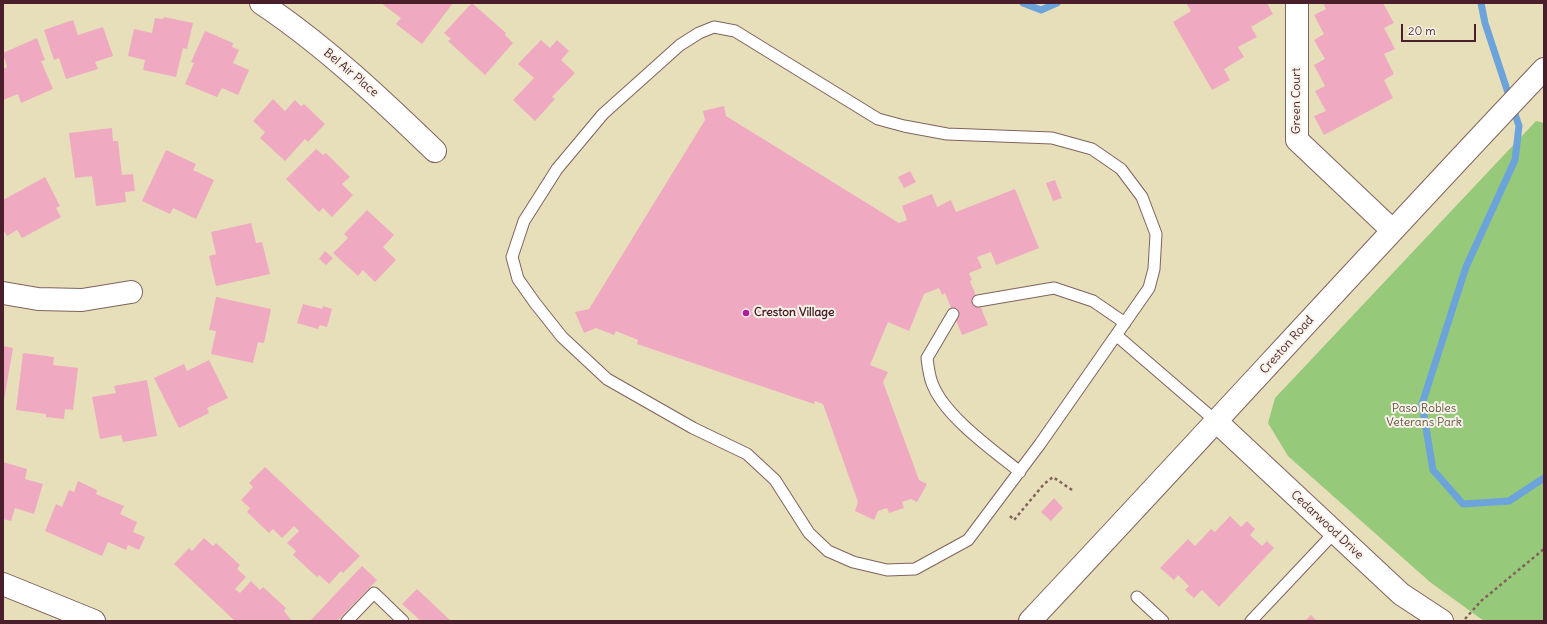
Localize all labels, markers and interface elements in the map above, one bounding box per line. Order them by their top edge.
scale bar [1403,16,1478,42]
text: 20 m [1408,23,1436,38]
street label: Bel Air Place [321,46,381,100]
street label: Green Court [1290,68,1304,134]
place label: Creston Village [754,306,834,320]
marker: Creston Village [741,308,751,318]
street label: Creston Road [1257,313,1317,377]
park label: Paso Robles Veterans Park [1386,402,1462,430]
street label: Cedarwood Drive [1288,488,1366,562]

